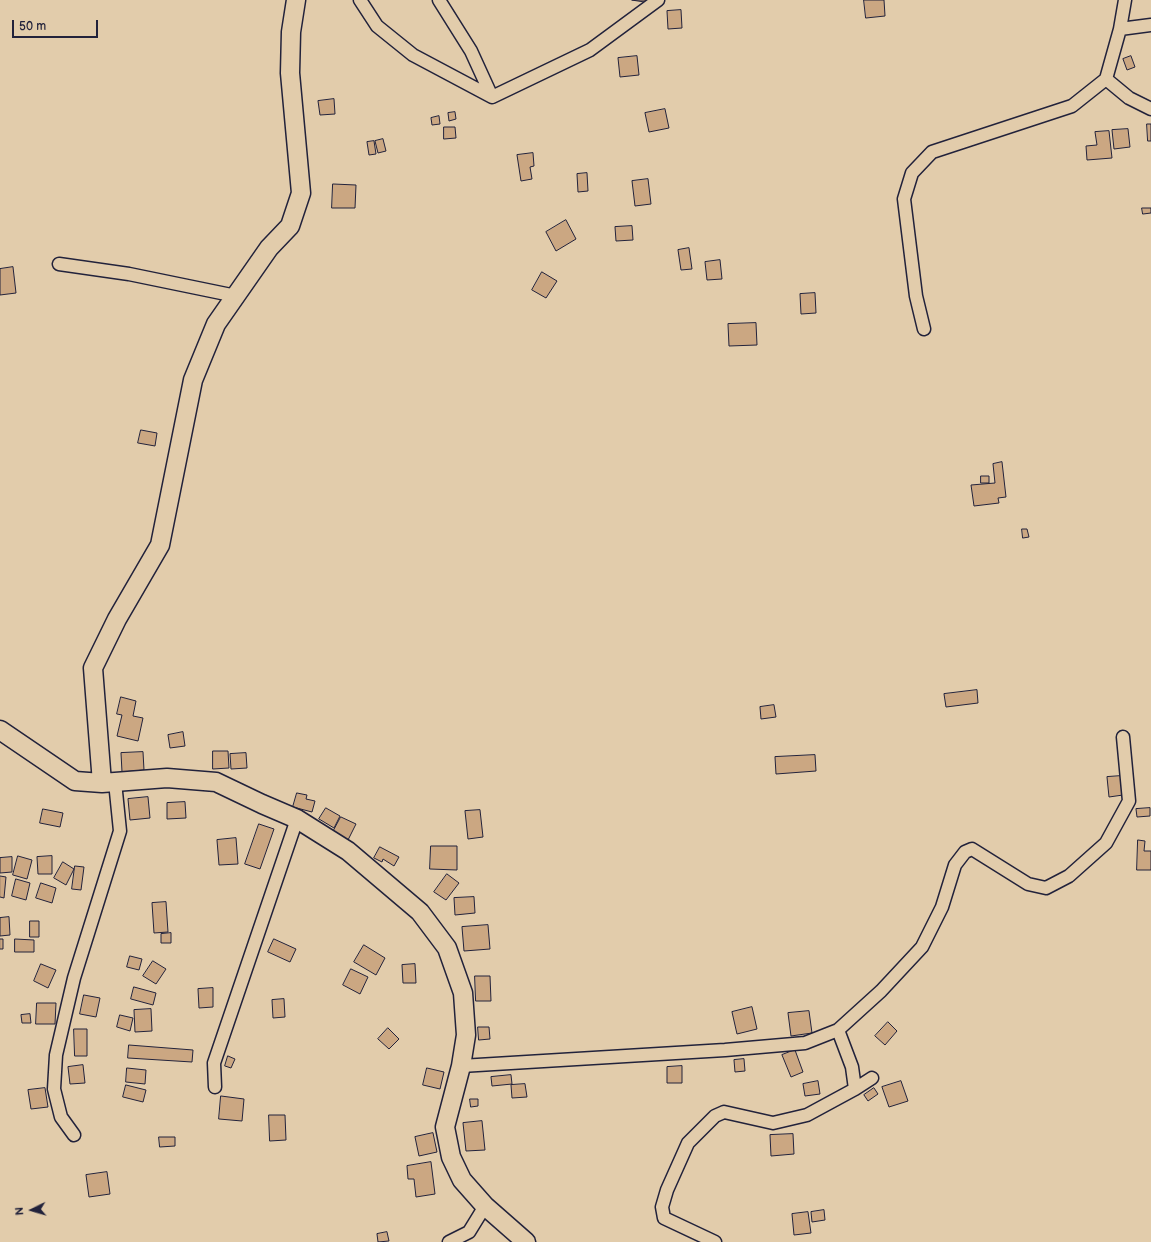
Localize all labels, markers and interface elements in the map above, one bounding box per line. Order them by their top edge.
scale bar [14,12,100,38]
text: 50 m [19,19,46,34]
north arrow [12,1190,52,1230]
text: N [13,1206,26,1216]

